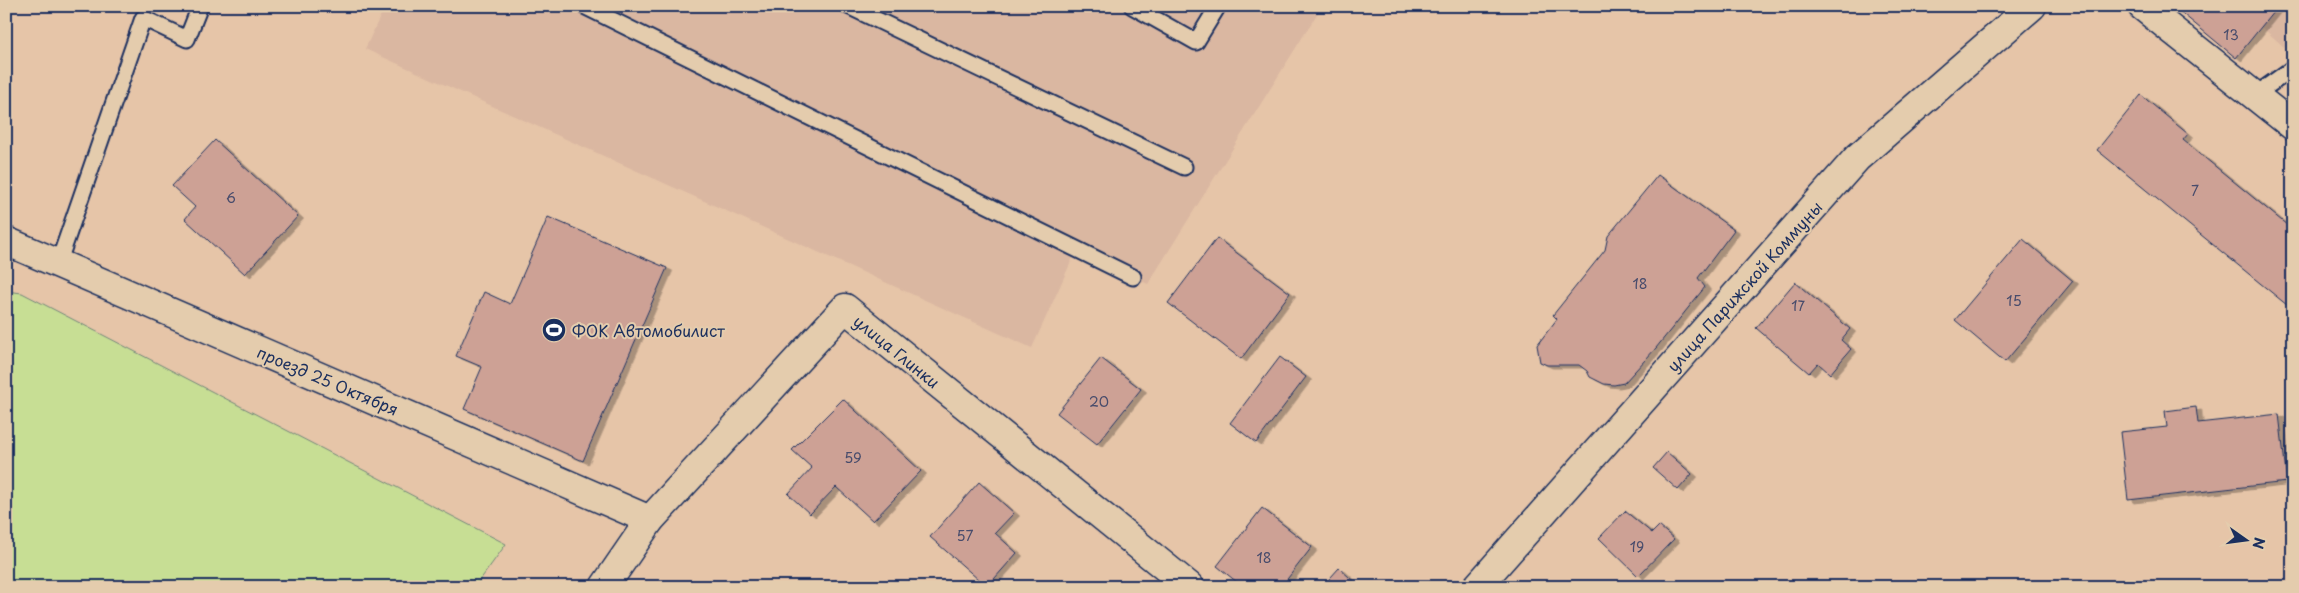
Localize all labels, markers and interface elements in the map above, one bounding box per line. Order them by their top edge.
house number: 13 [2223,24,2239,45]
house number: 7 [2191,180,2199,201]
house number: 6 [226,187,236,208]
street label: улица Парижской Коммуны [1661,195,1827,377]
house number: 18 [1632,273,1648,294]
house number: 15 [2006,290,2022,311]
house number: 17 [1791,295,1805,316]
street label: улица Глинки [849,309,945,393]
sports icon: ФОК Автомобилист [541,317,567,343]
place label: ФОК Автомобилист [572,318,725,342]
street label: проезд 25 Октября [254,339,402,421]
house number: 20 [1089,391,1109,412]
house number: 59 [844,447,862,468]
north arrow [2222,516,2272,566]
house number: 57 [957,525,973,546]
text: N [2248,535,2271,551]
house number: 19 [1630,536,1644,557]
house number: 18 [1256,547,1272,568]

